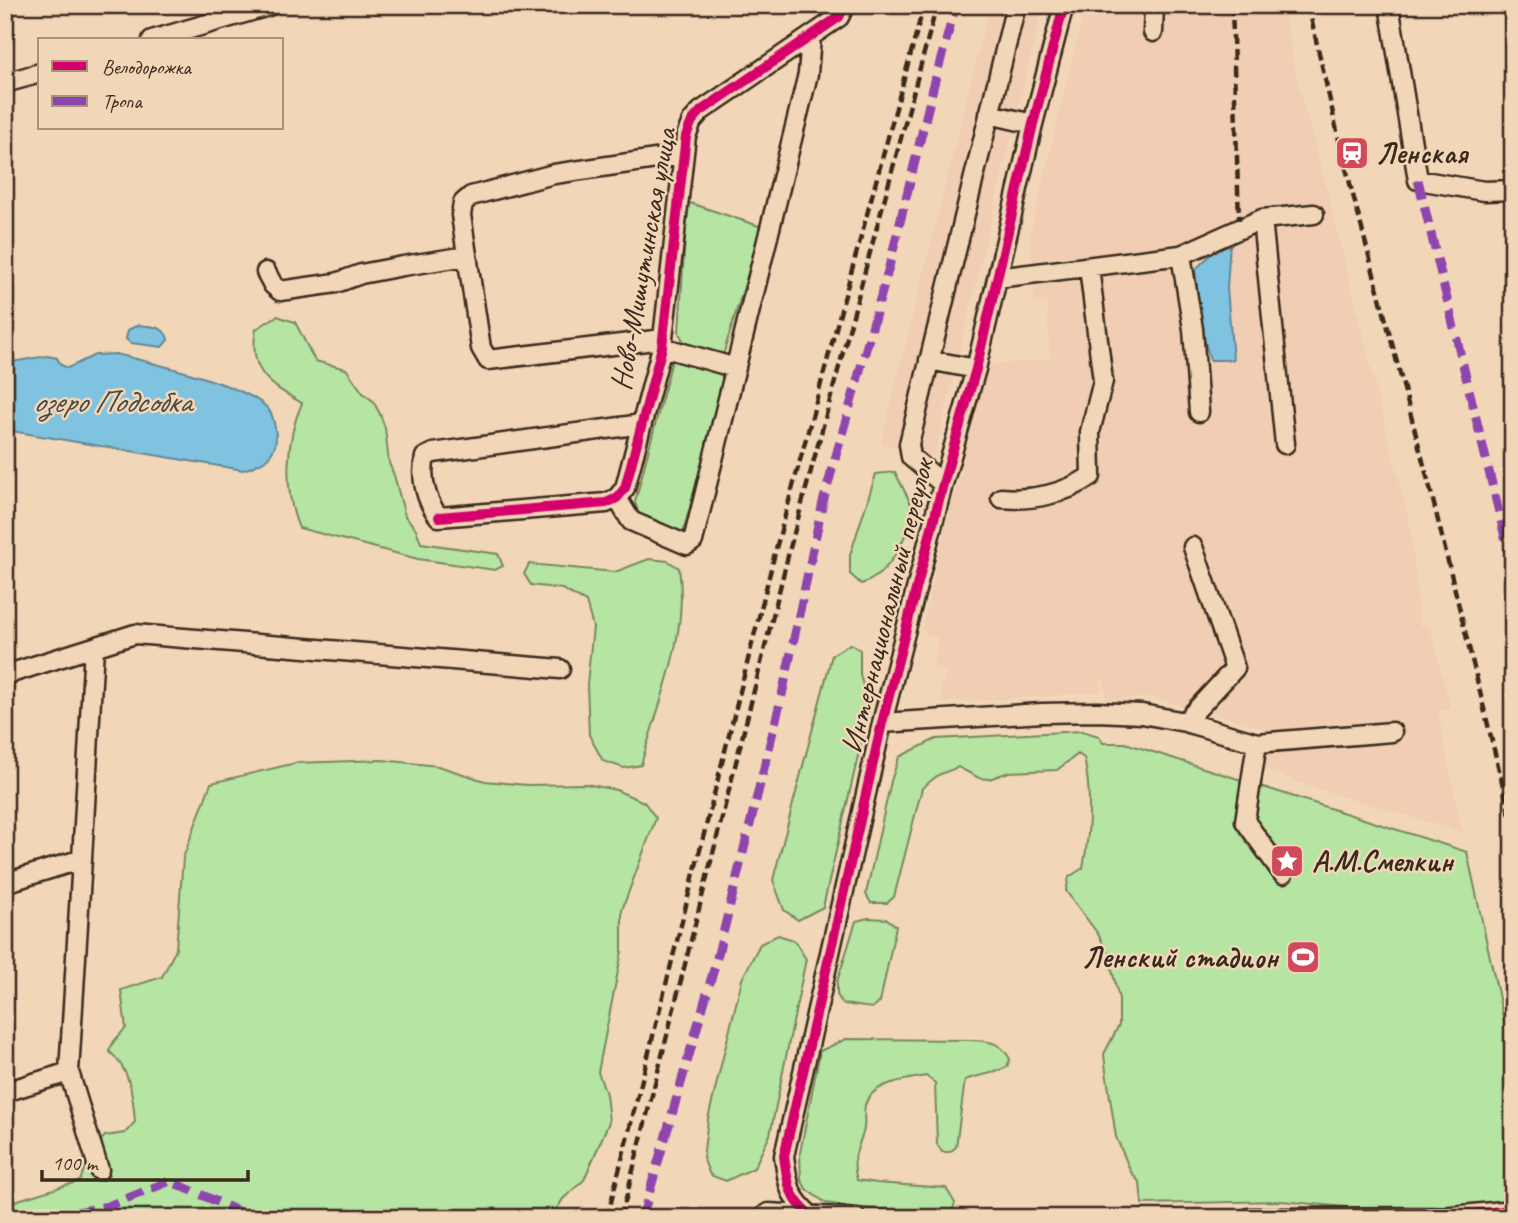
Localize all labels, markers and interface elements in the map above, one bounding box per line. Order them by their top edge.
legend [38,38,284,130]
text: Велодорожка [102,54,192,80]
text: Тропа [102,88,143,114]
street label: Ново-Мишутинская улица [601,123,685,393]
station icon: Ленская [1333,134,1371,172]
place label: Ленская [1376,134,1470,172]
water label: озеро Подсобка [33,381,195,422]
street label: Интернациональный переулок [832,452,943,757]
place icon: А.М.Смелкин [1268,842,1306,880]
place label: А.М.Смелкин [1312,842,1455,880]
place label: Ленский стадион [1082,938,1280,976]
sports icon: Ленский стадион [1284,938,1322,976]
scale bar [42,1139,248,1183]
text: 100 m [52,1150,99,1176]

